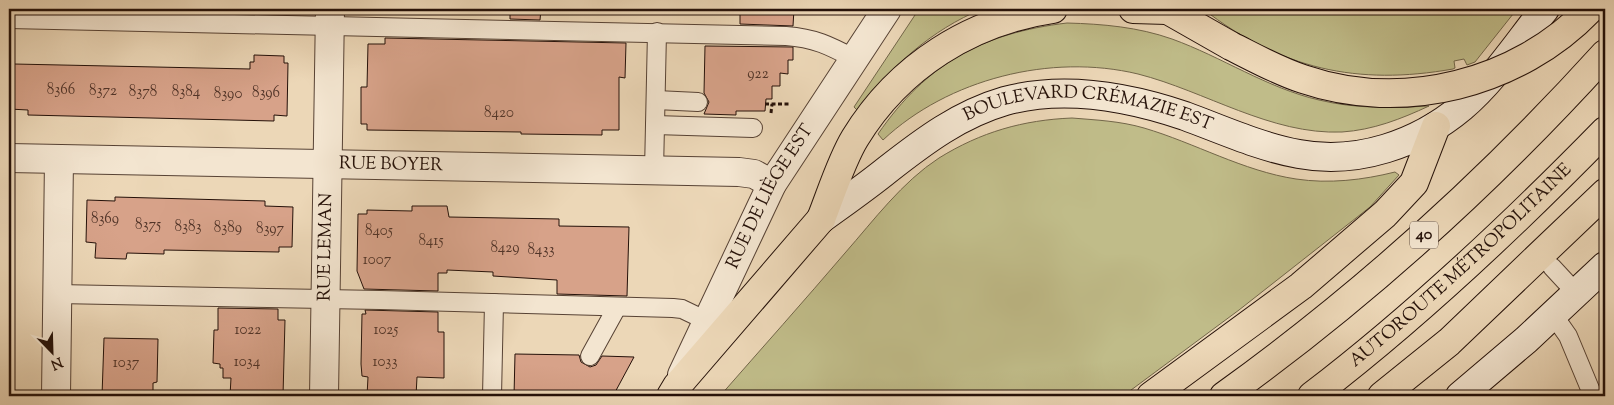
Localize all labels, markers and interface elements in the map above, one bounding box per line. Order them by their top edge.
house number: 922 [747,64,769,85]
house number: 8366 [47,80,75,101]
street label: BOULEVARD CRÉMAZIE EST [959,80,1217,138]
house number: 8372 [89,81,117,102]
house number: 8378 [129,82,157,103]
house number: 8384 [172,82,201,103]
house number: 8396 [252,83,280,104]
house number: 8390 [214,84,242,105]
house number: 8420 [484,103,514,124]
street label: RUE DE LIÈGE EST [721,119,821,274]
street label: RUE BOYER [339,151,443,179]
street label: AUTOROUTE MÉTROPOLITAINE [1344,158,1579,374]
street label: RUE LEMAN [312,193,340,301]
house number: 8369 [91,209,119,230]
house number: 8375 [135,215,161,236]
house number: 8383 [174,217,202,238]
house number: 8389 [214,218,242,239]
house number: 8397 [256,219,285,240]
house number: 8405 [365,221,393,242]
road number: 40 [1410,222,1438,248]
house number: 8415 [418,231,444,252]
house number: 8429 [490,238,520,259]
house number: 8433 [527,240,555,261]
house number: 1007 [363,250,392,271]
house number: 1022 [235,320,261,341]
house number: 1025 [374,320,398,341]
north arrow [28,328,78,378]
text: N [47,351,65,374]
house number: 1034 [234,352,261,373]
house number: 1033 [372,352,398,373]
house number: 1037 [113,353,140,374]

